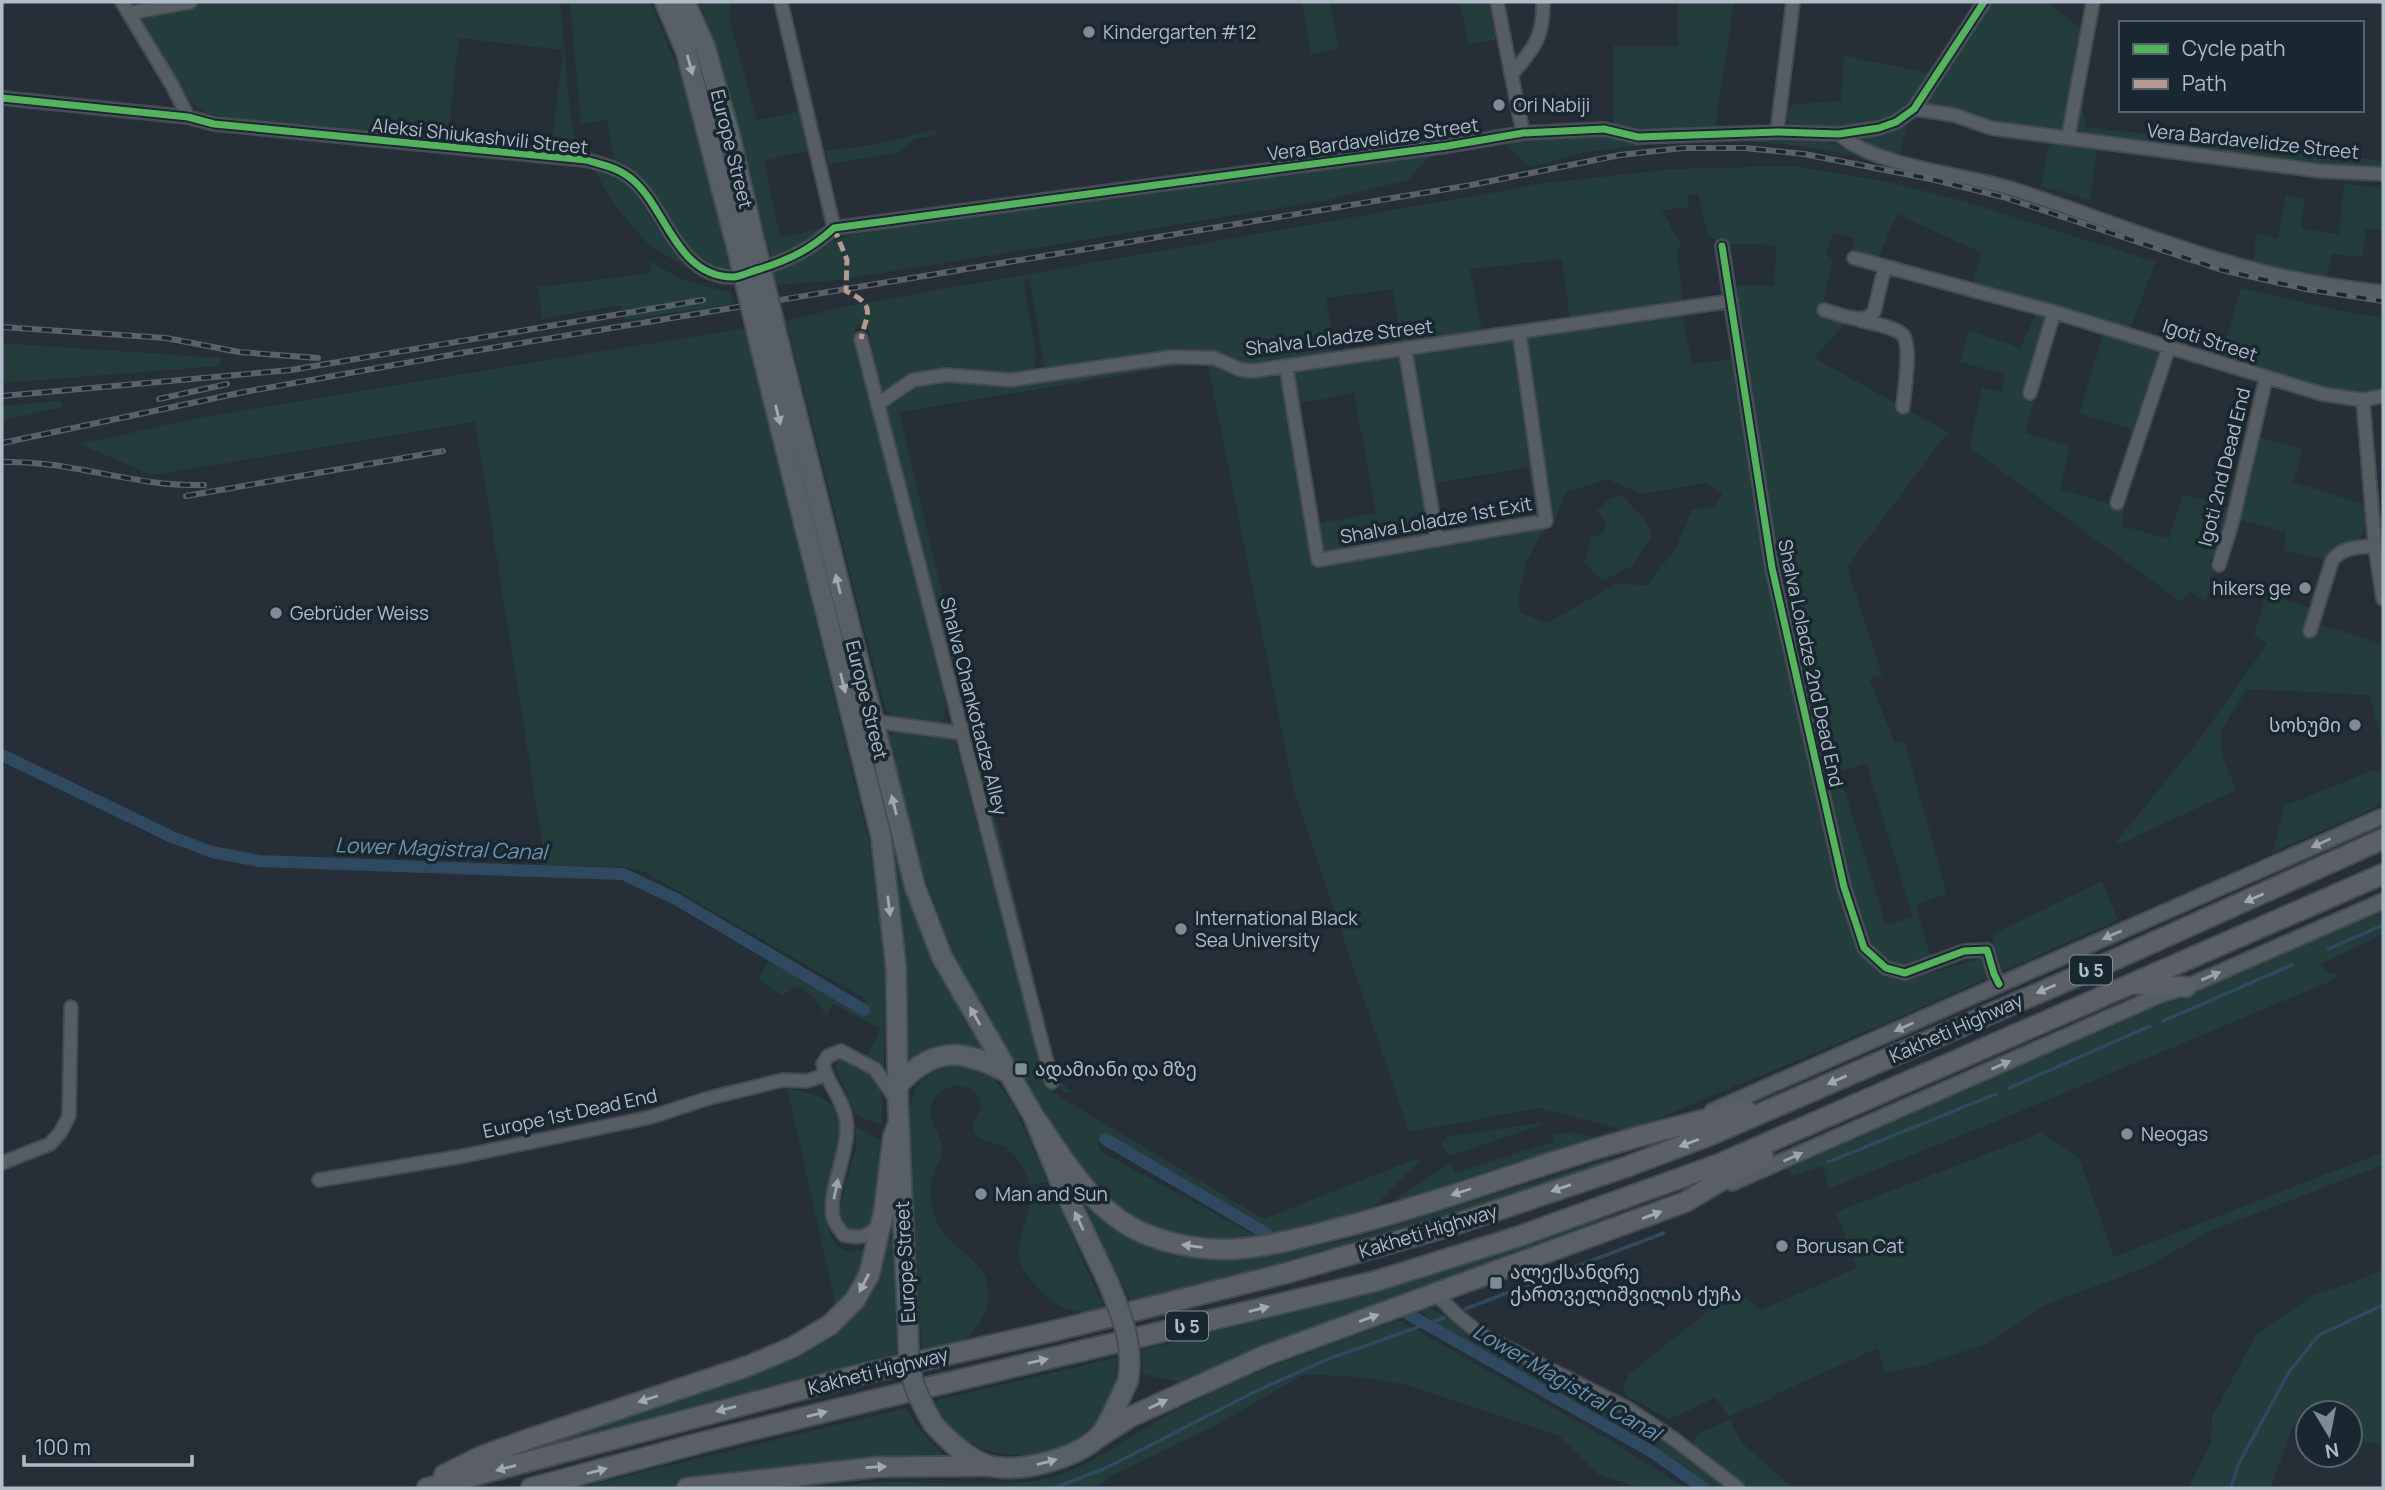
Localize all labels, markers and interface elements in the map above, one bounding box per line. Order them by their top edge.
place label: Kindergarten #12 [1103,19,1256,45]
legend [2119,21,2364,112]
marker: Kindergarten #12 [1081,24,1097,40]
text: Cycle path [2182,34,2285,62]
one-way arrow [685,54,696,76]
text: Path [2182,69,2227,97]
street label: Europe Street [705,87,759,211]
place label: Ori Nabiji [1513,92,1590,118]
marker: Ori Nabiji [1491,97,1507,113]
street label: Vera Bardavelidze Street [1266,111,1480,167]
street label: Aleksi Shiukashvili Street [370,112,590,160]
street label: Vera Bardavelidze Street [2146,117,2360,165]
street label: Igoti Street [2159,312,2261,368]
street label: Shalva Loladze Street [1244,313,1434,361]
street label: Igoti 2nd Dead End [2192,385,2256,549]
one-way arrow [772,404,783,426]
street label: Shalva Loladze 1st Exit [1338,490,1534,550]
street label: Shalva Loladze 2nd Dead End [1772,537,1850,789]
one-way arrow [833,573,844,595]
place label: hikers ge [2212,575,2291,601]
marker: hikers ge [2297,580,2313,596]
street label: Shalva Chankotadze Alley [934,594,1014,818]
place label: Gebrüder Weiss [290,600,429,626]
marker: Gebrüder Weiss [268,605,284,621]
street label: Europe Street [840,638,894,762]
one-way arrow [838,673,849,695]
place label: სოხუმი [2269,712,2341,738]
marker: სოხუმი [2347,717,2363,733]
one-way arrow [888,794,899,816]
water label: Lower Magistral Canal [334,830,551,866]
one-way arrow [2311,837,2331,849]
one-way arrow [2244,892,2264,904]
one-way arrow [884,895,895,917]
place label: International Black Sea University [1195,905,1358,953]
marker: International Black Sea University [1173,921,1189,937]
one-way arrow [2102,930,2123,941]
road number: ს 5 [2070,956,2112,985]
one-way arrow [2200,970,2221,981]
one-way arrow [2036,983,2056,995]
street label: Kakheti Highway [1885,987,2027,1069]
one-way arrow [969,1007,982,1026]
one-way arrow [1893,1021,1914,1032]
place label: ადამიანი და მზე [1035,1056,1197,1082]
one-way arrow [1991,1059,2011,1071]
marker: ადამიანი და მზე [1013,1061,1029,1077]
one-way arrow [1827,1075,1848,1086]
street label: Europe 1st Dead End [480,1082,660,1144]
place label: Neogas [2141,1121,2208,1147]
marker: Neogas [2119,1126,2135,1142]
one-way arrow [1679,1137,1700,1148]
one-way arrow [1783,1151,1803,1163]
one-way arrow [831,1178,842,1200]
place label: Man and Sun [995,1181,1108,1207]
one-way arrow [1550,1183,1571,1194]
marker: Man and Sun [973,1186,989,1202]
one-way arrow [1451,1187,1472,1198]
street label: Kakheti Highway [1356,1198,1500,1264]
street label: Europe Street [889,1200,921,1324]
one-way arrow [1641,1209,1662,1220]
one-way arrow [1073,1211,1084,1231]
place label: Borusan Cat [1796,1233,1904,1259]
marker: Borusan Cat [1774,1238,1790,1254]
one-way arrow [1181,1240,1203,1251]
place label: ალექსანდრე ქართველიშვილის ქუჩა [1510,1259,1741,1307]
one-way arrow [858,1273,870,1293]
marker: ალექსანდრე ქართველიშვილის ქუჩა [1488,1275,1504,1291]
one-way arrow [1249,1303,1271,1314]
road number: ს 5 [1166,1311,1208,1340]
one-way arrow [1358,1312,1379,1323]
water label: Lower Magistral Canal [1468,1317,1669,1449]
street label: Kakheti Highway [805,1341,951,1401]
one-way arrow [1027,1356,1049,1367]
one-way arrow [637,1394,658,1405]
one-way arrow [1148,1398,1168,1409]
north arrow [2294,1399,2364,1469]
one-way arrow [715,1404,736,1414]
one-way arrow [806,1408,828,1419]
scale bar [24,1424,192,1468]
text: 100 m [35,1433,91,1461]
text: N [2323,1437,2341,1465]
one-way arrow [1036,1456,1058,1467]
one-way arrow [865,1462,887,1473]
one-way arrow [495,1463,517,1474]
one-way arrow [586,1465,608,1476]

